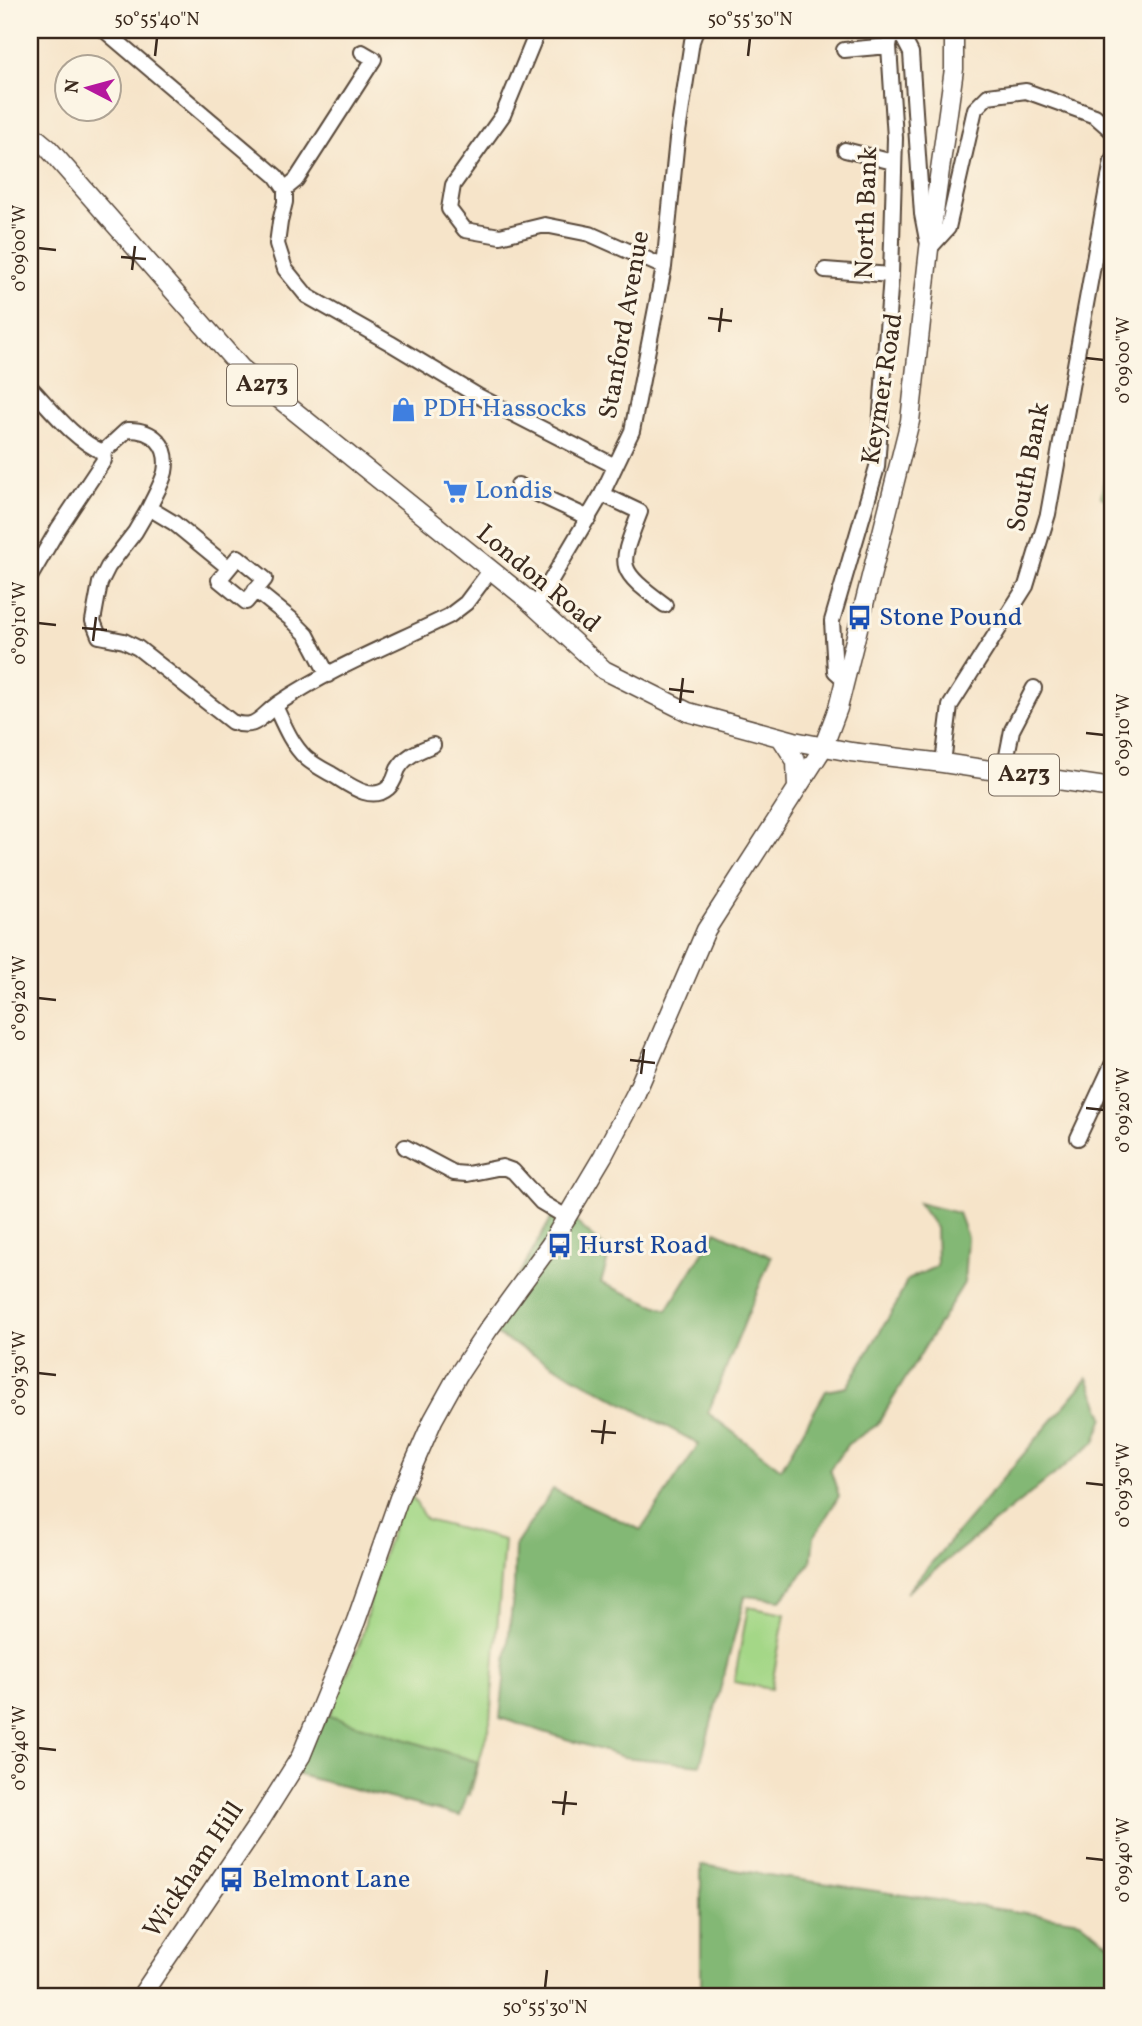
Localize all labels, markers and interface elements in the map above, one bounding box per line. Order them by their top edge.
text: 50°55'40"N [114,8,200,33]
text: 50°55'30"N [707,8,793,33]
north arrow [52,52,122,122]
text: N [59,78,87,95]
street label: North Bank [847,146,887,280]
text: 0°09'00"W [8,205,33,291]
street label: Stanford Avenue [591,228,659,422]
street label: Keymer Road [853,311,913,467]
text: 0°09'00"W [1112,317,1137,403]
road number: A273 [227,364,297,406]
place label: PDH Hassocks [423,391,587,427]
shop icon: PDH Hassocks [389,395,417,423]
street label: South Bank [999,399,1059,535]
place label: Londis [475,473,553,509]
supermarket icon: Londis [441,477,469,505]
street label: London Road [468,516,608,642]
text: 0°09'10"W [8,582,33,664]
place label: Stone Pound [879,600,1022,636]
bus stop icon: Stone Pound [845,604,873,632]
text: 0°09'10"W [1112,694,1137,776]
road number: A273 [989,754,1059,796]
text: 0°09'20"W [8,955,33,1041]
text: 0°09'20"W [1112,1067,1137,1153]
place label: Hurst Road [579,1228,708,1264]
bus stop icon: Hurst Road [545,1232,573,1260]
text: 0°09'30"W [8,1331,33,1415]
text: 0°09'30"W [1112,1443,1137,1527]
text: 0°09'40"W [8,1706,33,1790]
street label: Wickham Hill [135,1794,253,1946]
text: 0°09'40"W [1112,1818,1137,1902]
place label: Belmont Lane [252,1862,410,1898]
bus stop icon: Belmont Lane [218,1866,246,1894]
text: 50°55'30"N [502,1996,588,2021]

